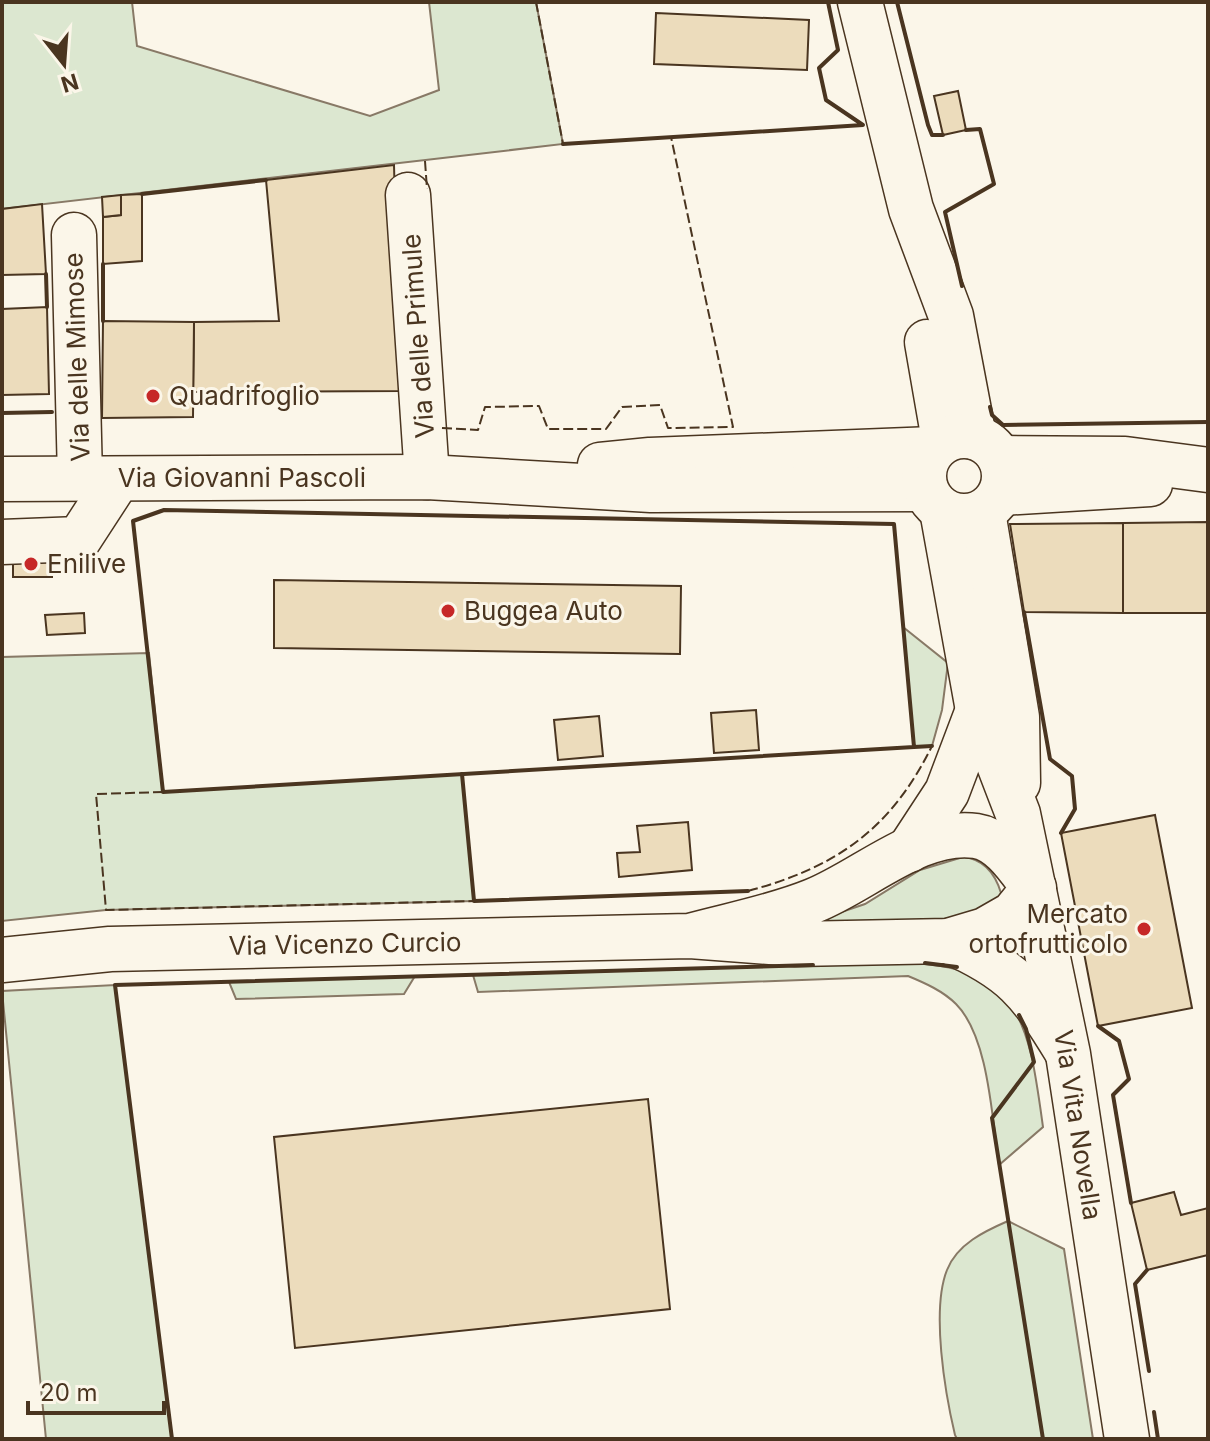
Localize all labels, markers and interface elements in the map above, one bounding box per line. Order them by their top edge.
north arrow [24,24,104,104]
text: N [58,68,82,98]
street label: Via delle Primule [395,233,440,439]
street label: Via delle Mimose [57,252,96,462]
place label: Quadrifoglio [169,380,320,411]
marker: Quadrifoglio [144,387,162,405]
street label: Via Giovanni Pascoli [118,462,366,493]
place label: Enilive [47,548,126,579]
marker: Enilive [22,555,40,573]
place label: Buggea Auto [464,595,623,626]
marker: Buggea Auto [439,602,457,620]
place label: Mercato ortofrutticolo [969,898,1128,959]
marker: Mercato ortofrutticolo [1135,920,1153,938]
street label: Via Vicenzo Curcio [228,926,462,961]
street label: Via Vita Novella [1048,1028,1109,1222]
scale bar [28,1365,164,1415]
text: 20 m [40,1378,98,1407]

